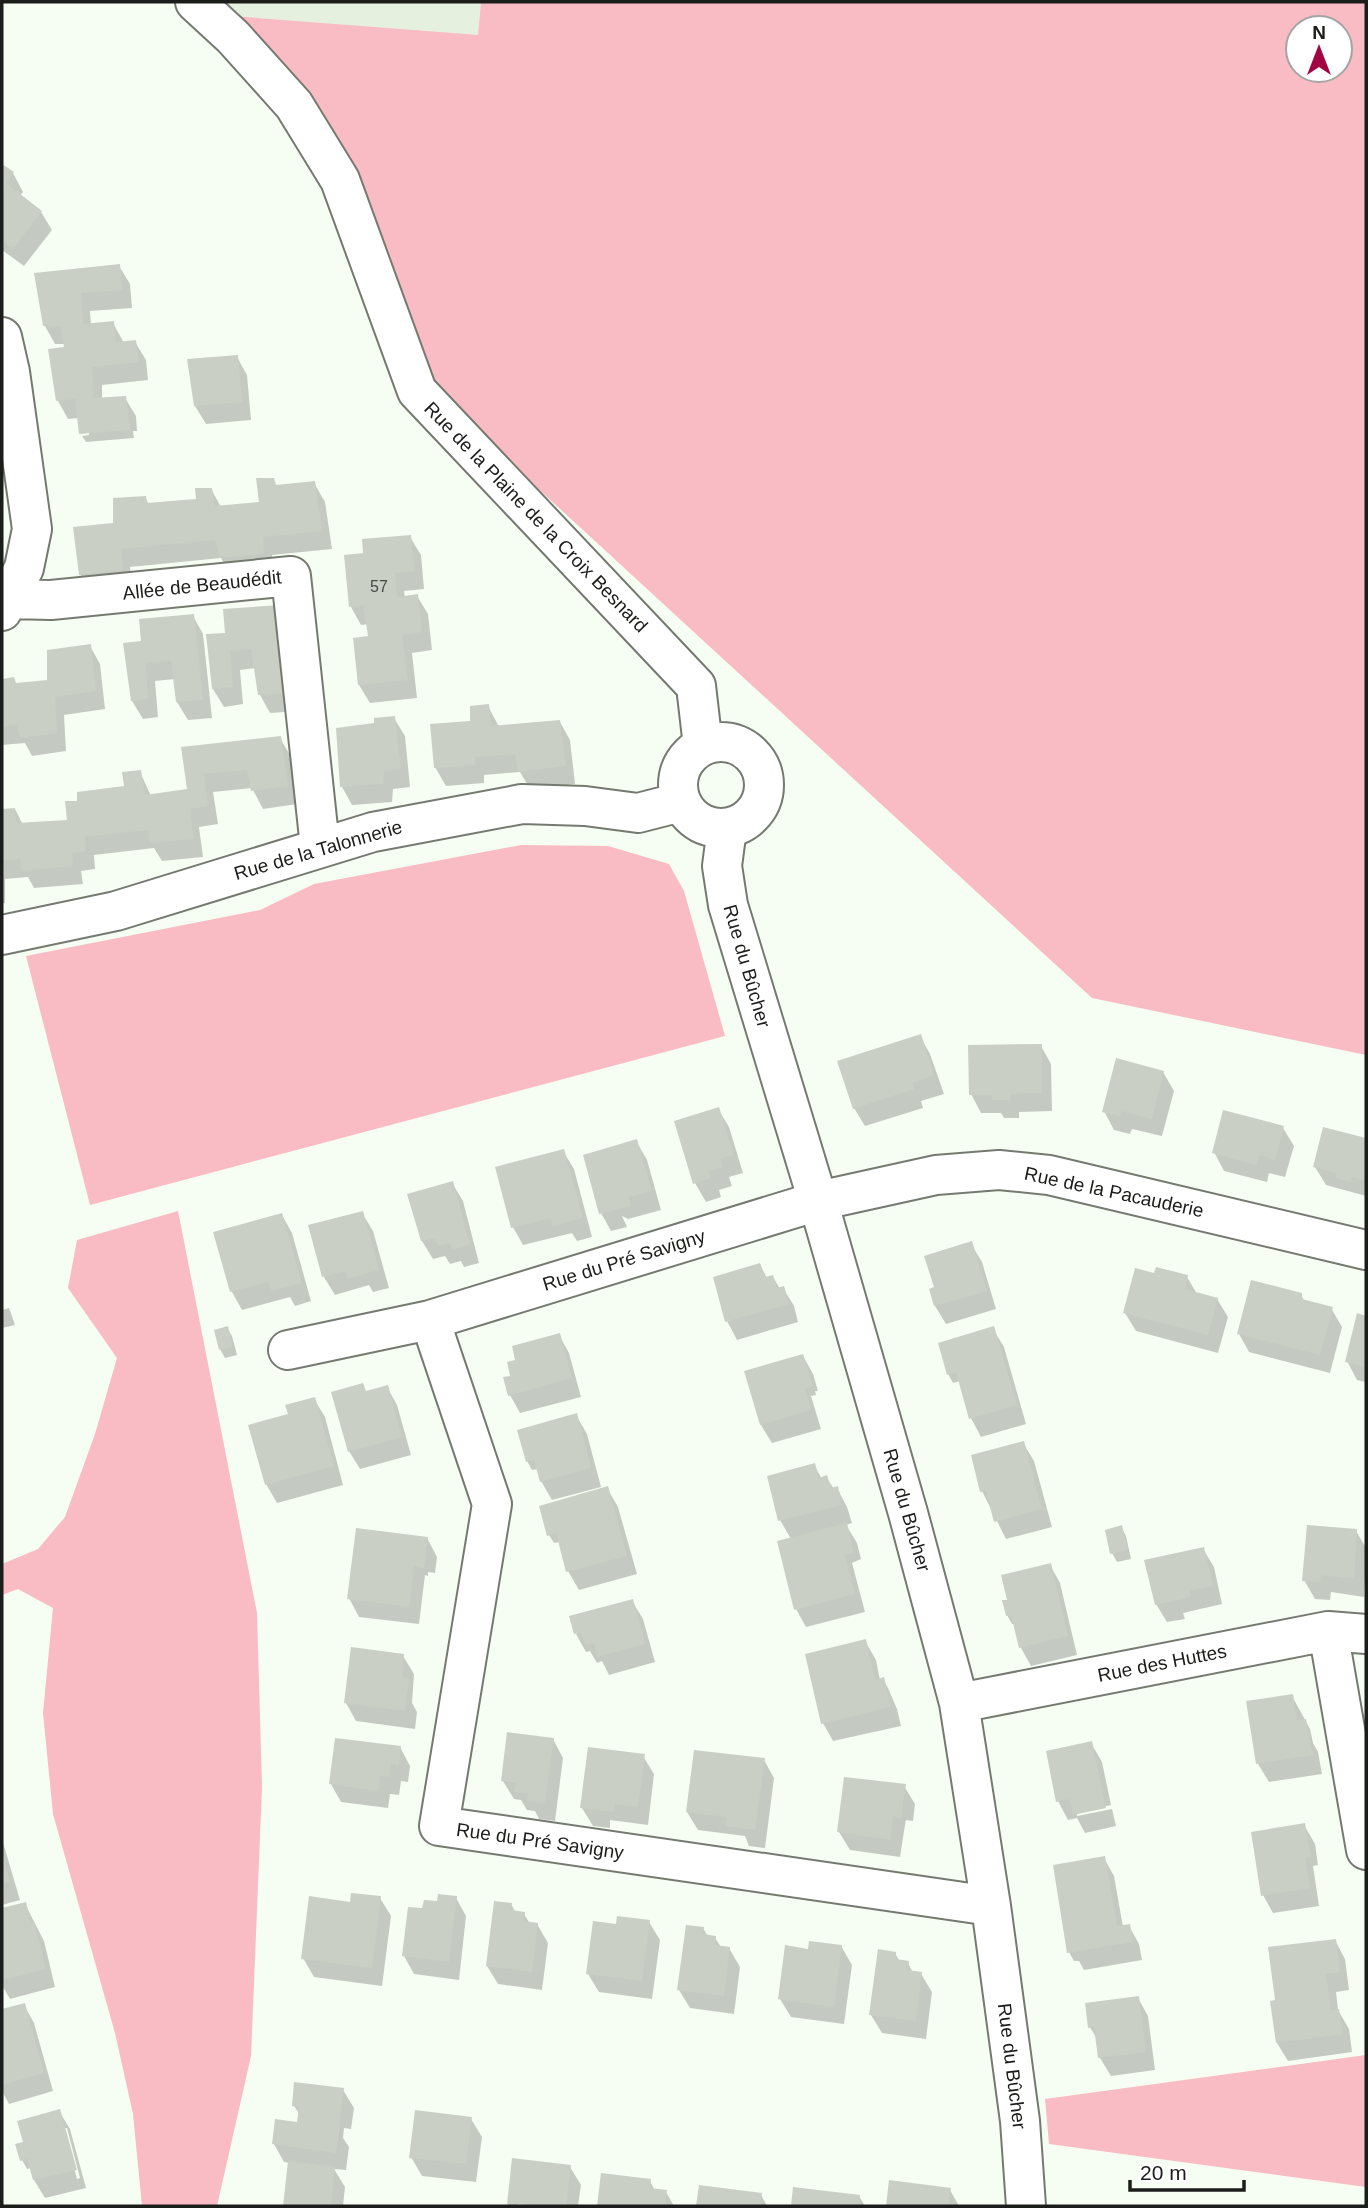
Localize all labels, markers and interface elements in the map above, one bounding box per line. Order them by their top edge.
north arrow [1284,14,1354,84]
text: N [1312,22,1326,43]
street label: Rue de la Plaine de la Croix Besnard [420,398,652,636]
street label: Allée de Beaudédit [122,566,283,604]
house number: 57 [370,578,388,595]
street label: Rue de la Talonnerie [231,816,405,884]
street label: Rue du Bûcher [719,902,775,1030]
street label: Rue de la Pacauderie [1022,1163,1206,1221]
street label: Rue du Pré Savigny [540,1225,708,1295]
street label: Rue du Bûcher [879,1446,935,1574]
street label: Rue des Huttes [1096,1640,1228,1686]
street label: Rue du Pré Savigny [455,1819,626,1863]
street label: Rue du Bûcher [994,2002,1030,2131]
scale bar [1130,2148,1244,2192]
text: 20 m [1140,2161,1187,2184]

